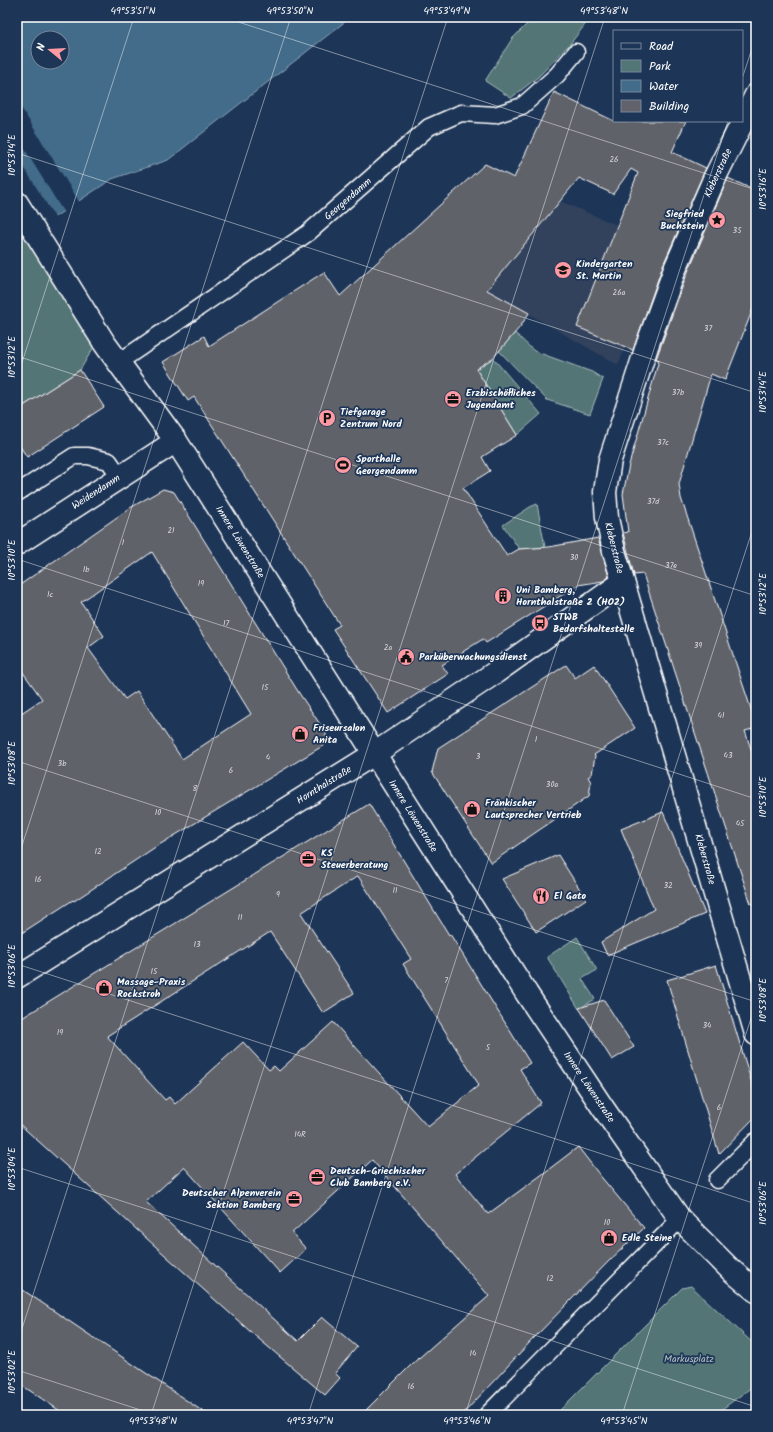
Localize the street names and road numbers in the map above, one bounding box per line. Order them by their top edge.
street label: Kleberstraße [700,145,737,200]
street label: Georgendamm [321,174,375,224]
street label: Weidendamm [69,470,124,514]
street label: Innere Löwenstraße [211,503,269,582]
street label: Kleberstraße [600,521,628,576]
street label: Hornthalstraße [293,761,355,808]
street label: Innere Löwenstraße [384,777,442,856]
street label: Kleberstraße [690,832,720,887]
street label: Innere Löwenstraße [559,1048,619,1126]

